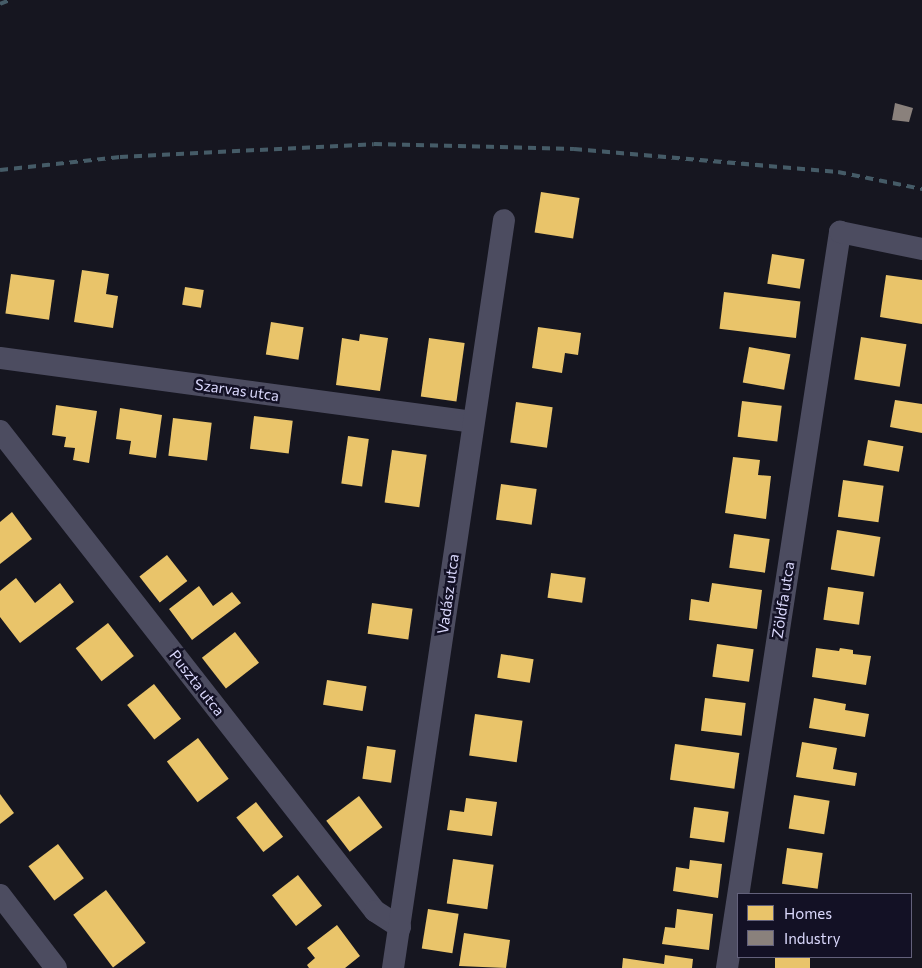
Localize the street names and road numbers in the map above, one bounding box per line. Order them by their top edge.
street label: Szarvas utca [194,375,280,405]
street label: Vadász utca [433,553,463,635]
street label: Zöldfa utca [768,560,798,640]
street label: Puszta utca [166,646,228,720]

